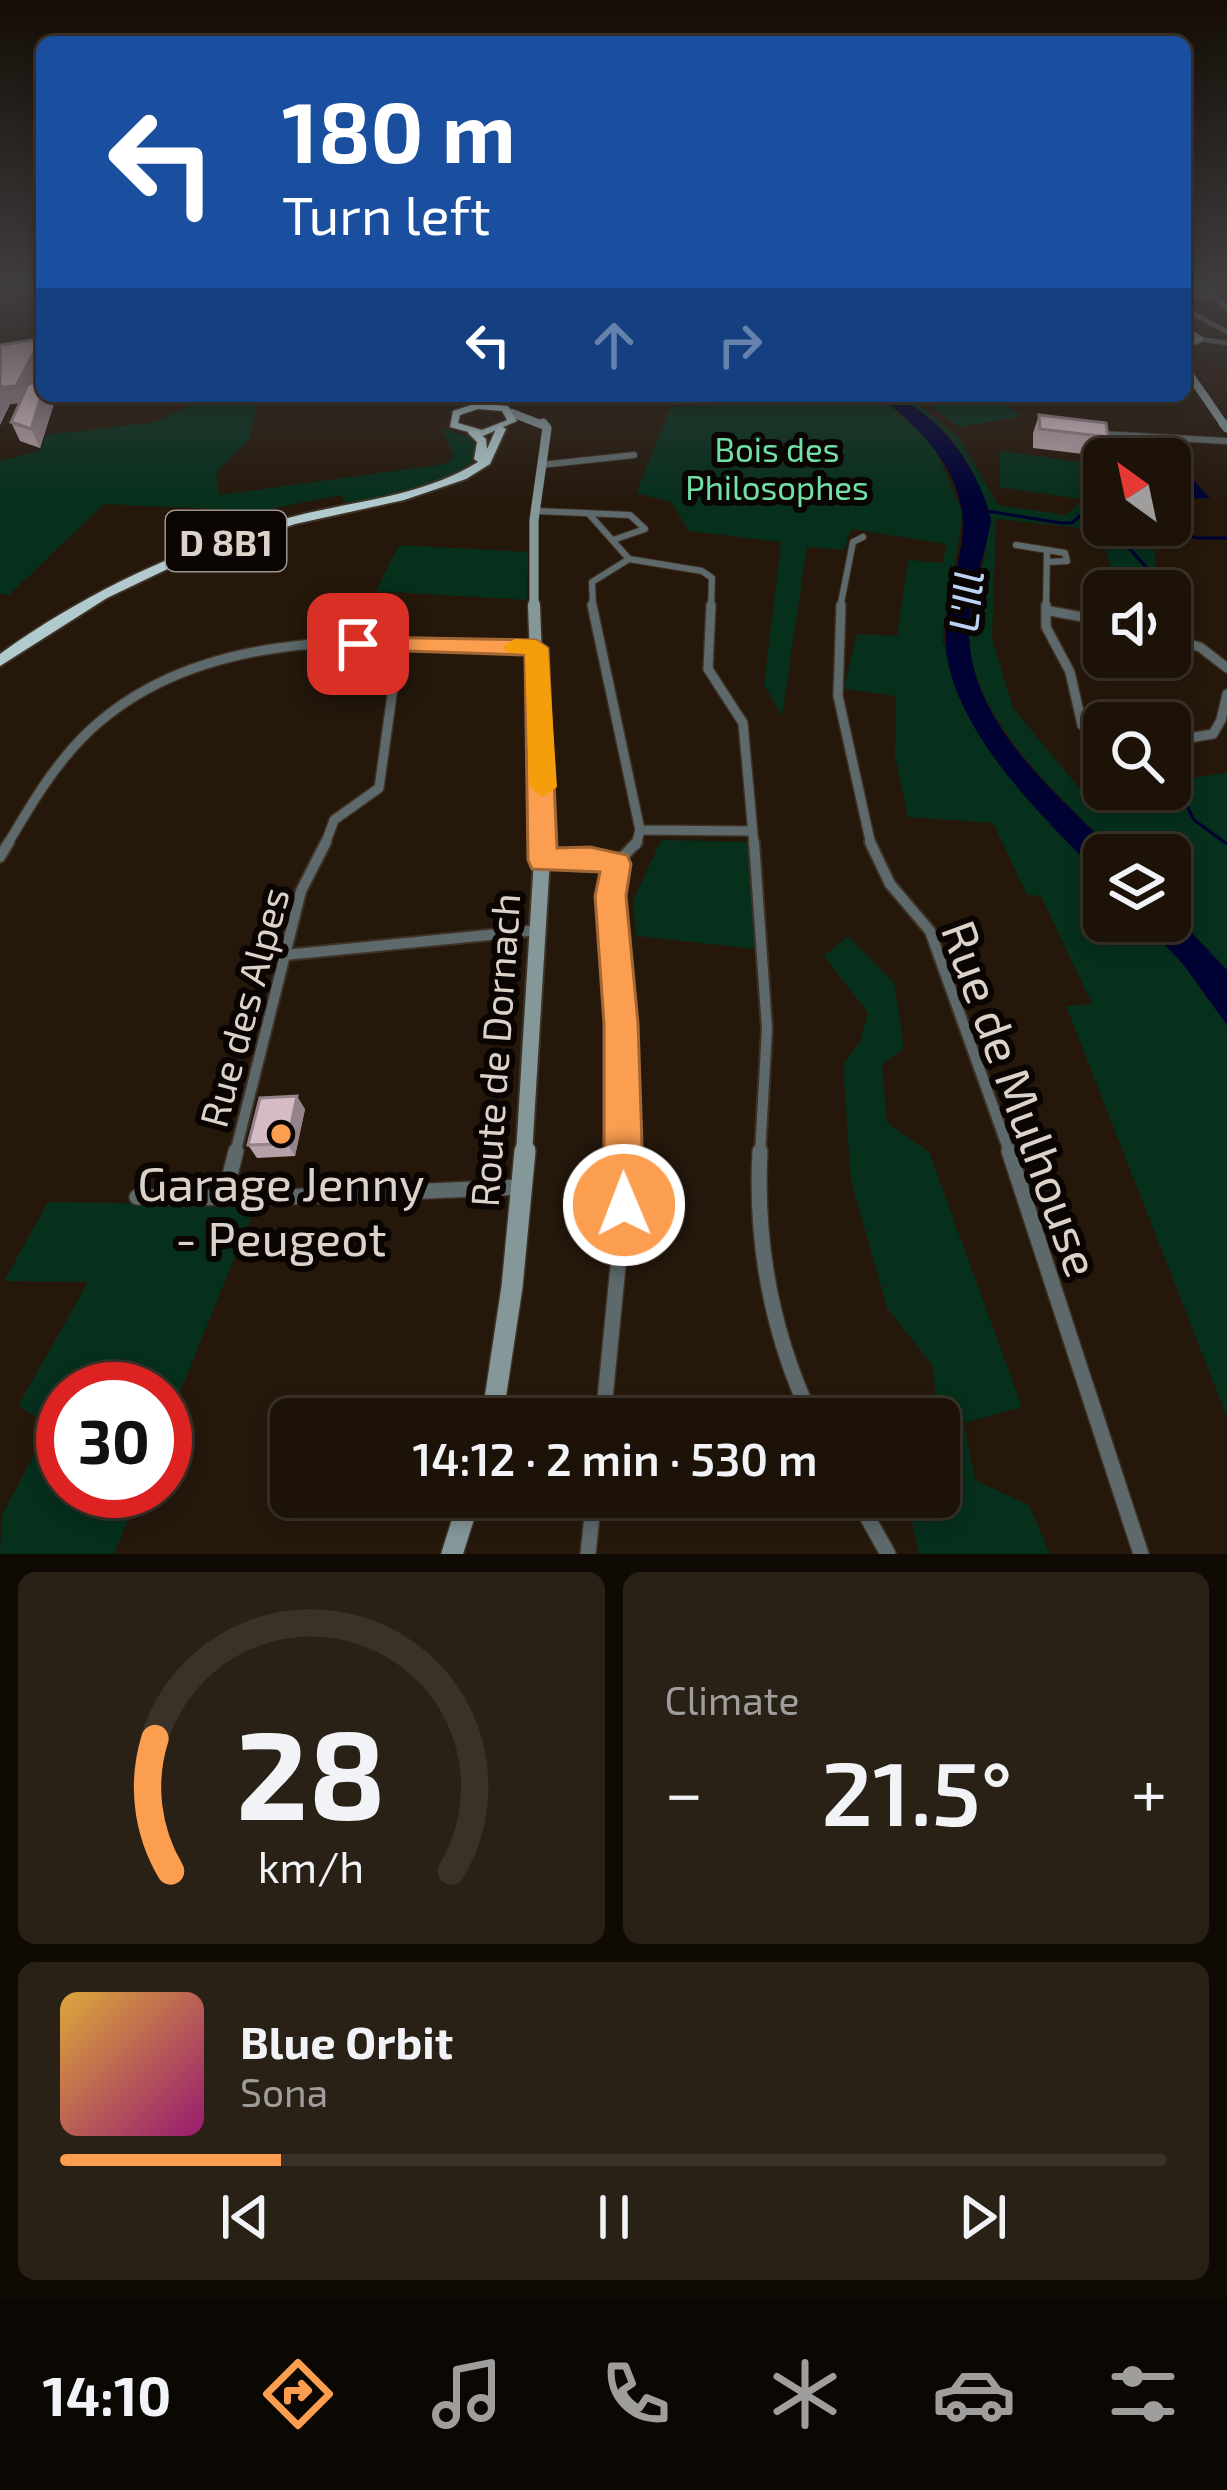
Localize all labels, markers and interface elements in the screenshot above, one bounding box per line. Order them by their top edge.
text: 180 m [282,79,516,180]
icon: left [84,84,240,240]
text: Turn left [282,181,491,246]
icon: left [455,312,521,378]
icon: ahead [581,312,647,378]
icon: right [707,312,773,378]
park label: Bois des Philosophes [685,429,869,507]
north arrow [1083,438,1191,546]
map controls [1083,438,1191,942]
road number: D 8B1 [166,511,286,571]
water label: L'Ill [936,568,992,634]
button: sound [1083,570,1191,678]
pin [307,593,409,695]
icon: arrive [325,611,391,677]
button: search [1083,702,1191,810]
button: layers [1083,834,1191,942]
street label: Rue des Alpes [188,882,298,1132]
street label: Route de Dornach [460,892,528,1208]
street label: Rue de Mulhouse [931,912,1113,1284]
marker: Garage Jenny - Peugeot [268,1121,294,1147]
position arrow [561,1142,687,1268]
place label: Garage Jenny - Peugeot [137,1153,425,1266]
speed limit sign: 30 [36,1362,192,1518]
text: 14:12 · 2 min · 530 m [412,1431,818,1485]
text: Climate [665,1676,799,1723]
text: 28 [236,1695,386,1845]
text: 21.5° [821,1736,1013,1844]
text: − [665,1751,703,1830]
text: + [1131,1751,1167,1830]
text: km/h [258,1840,364,1892]
text: Blue Orbit [240,2014,453,2068]
text: Sona [240,2068,328,2115]
icon: previous [212,2184,278,2250]
icon: pause [581,2184,647,2250]
icon: next [950,2184,1016,2250]
icon: directions [256,2352,340,2436]
icon: music [425,2352,509,2436]
icon: phone [594,2352,678,2436]
icon: climate [763,2352,847,2436]
icon: car [932,2352,1016,2436]
icon: filters [1101,2352,1185,2436]
text: 14:10 [42,2362,171,2427]

